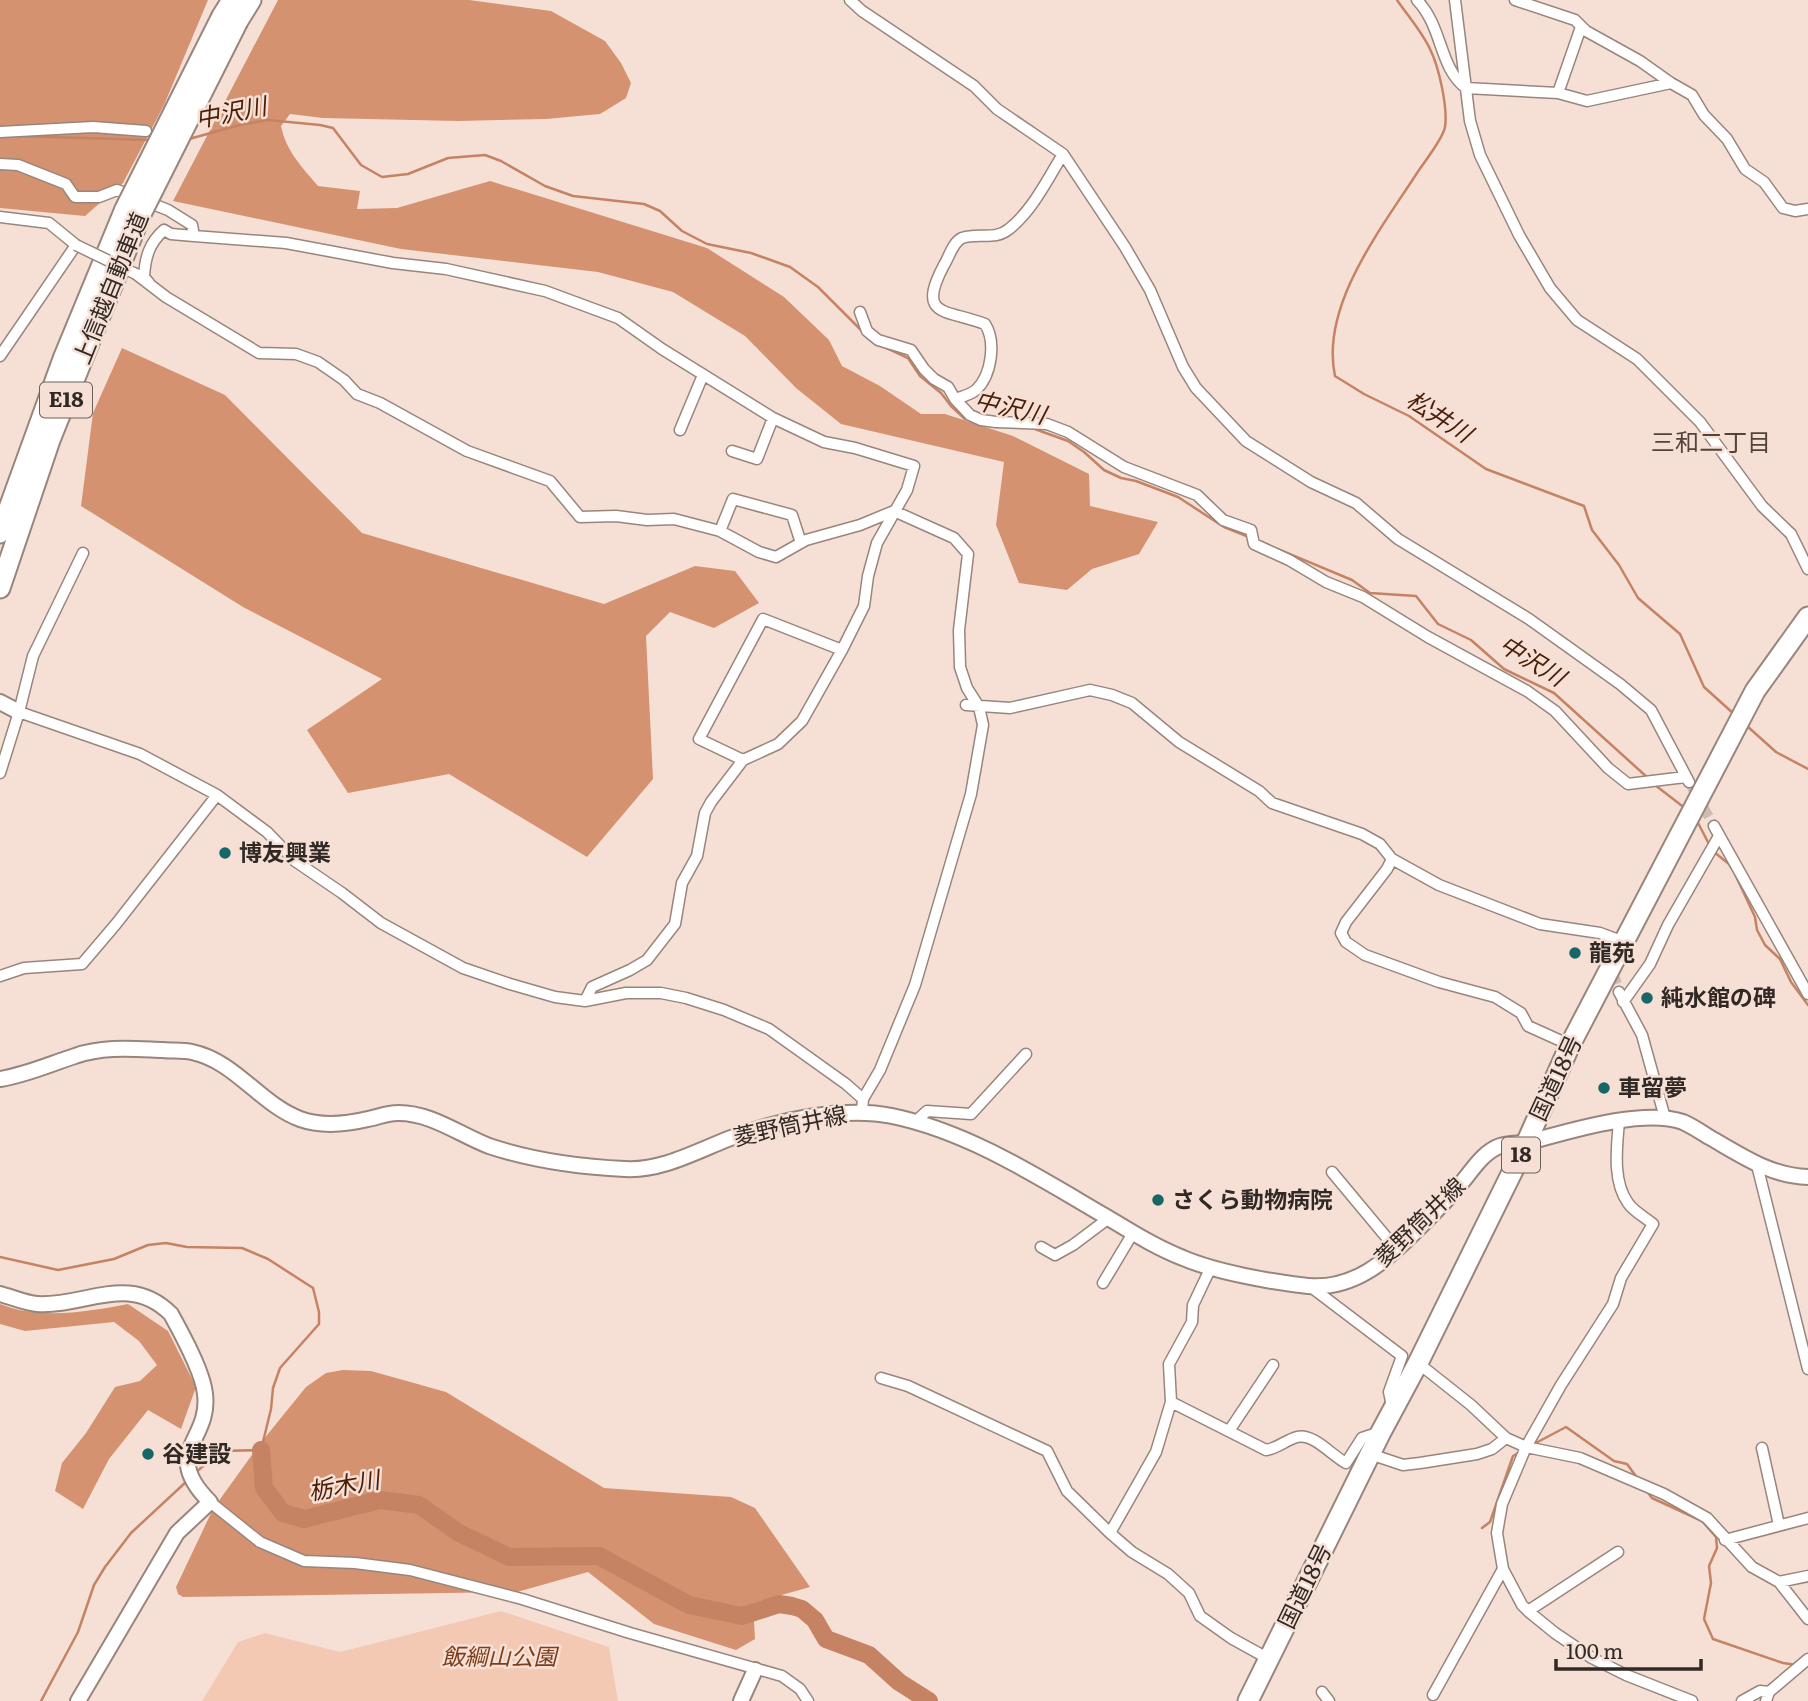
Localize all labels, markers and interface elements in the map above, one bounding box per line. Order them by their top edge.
water label: 中沢川 [192,86,272,135]
street label: 上信越自動車道 [63,206,155,368]
water label: 中沢川 [972,380,1052,431]
water label: 松井川 [1401,381,1483,451]
road number: E18 [40,382,92,418]
district label: 三和二丁目 [1651,423,1771,458]
water label: 中沢川 [1494,625,1576,694]
place label: 博友興業 [239,834,331,868]
marker: 博友興業 [217,845,233,861]
place label: 龍苑 [1589,934,1635,968]
marker: 龍苑 [1567,945,1583,961]
place label: 純水館の碑 [1661,979,1776,1013]
marker: 純水館の碑 [1639,990,1655,1006]
street label: 国道18号 [1520,1029,1589,1126]
place label: 車留夢 [1618,1069,1687,1103]
marker: 車留夢 [1596,1080,1612,1096]
street label: 菱野筒井線 [730,1095,849,1153]
road number: 18 [1502,1138,1540,1172]
street label: 菱野筒井線 [1365,1168,1472,1273]
place label: さくら動物病院 [1172,1181,1333,1215]
marker: さくら動物病院 [1150,1192,1166,1208]
place label: 谷建設 [162,1435,231,1469]
marker: 谷建設 [140,1446,156,1462]
water label: 栃木川 [305,1460,385,1507]
street label: 国道18号 [1268,1537,1338,1633]
scale bar [1556,1628,1701,1672]
text: 100 m [1566,1634,1623,1665]
park label: 飯綱山公園 [442,1638,560,1672]

